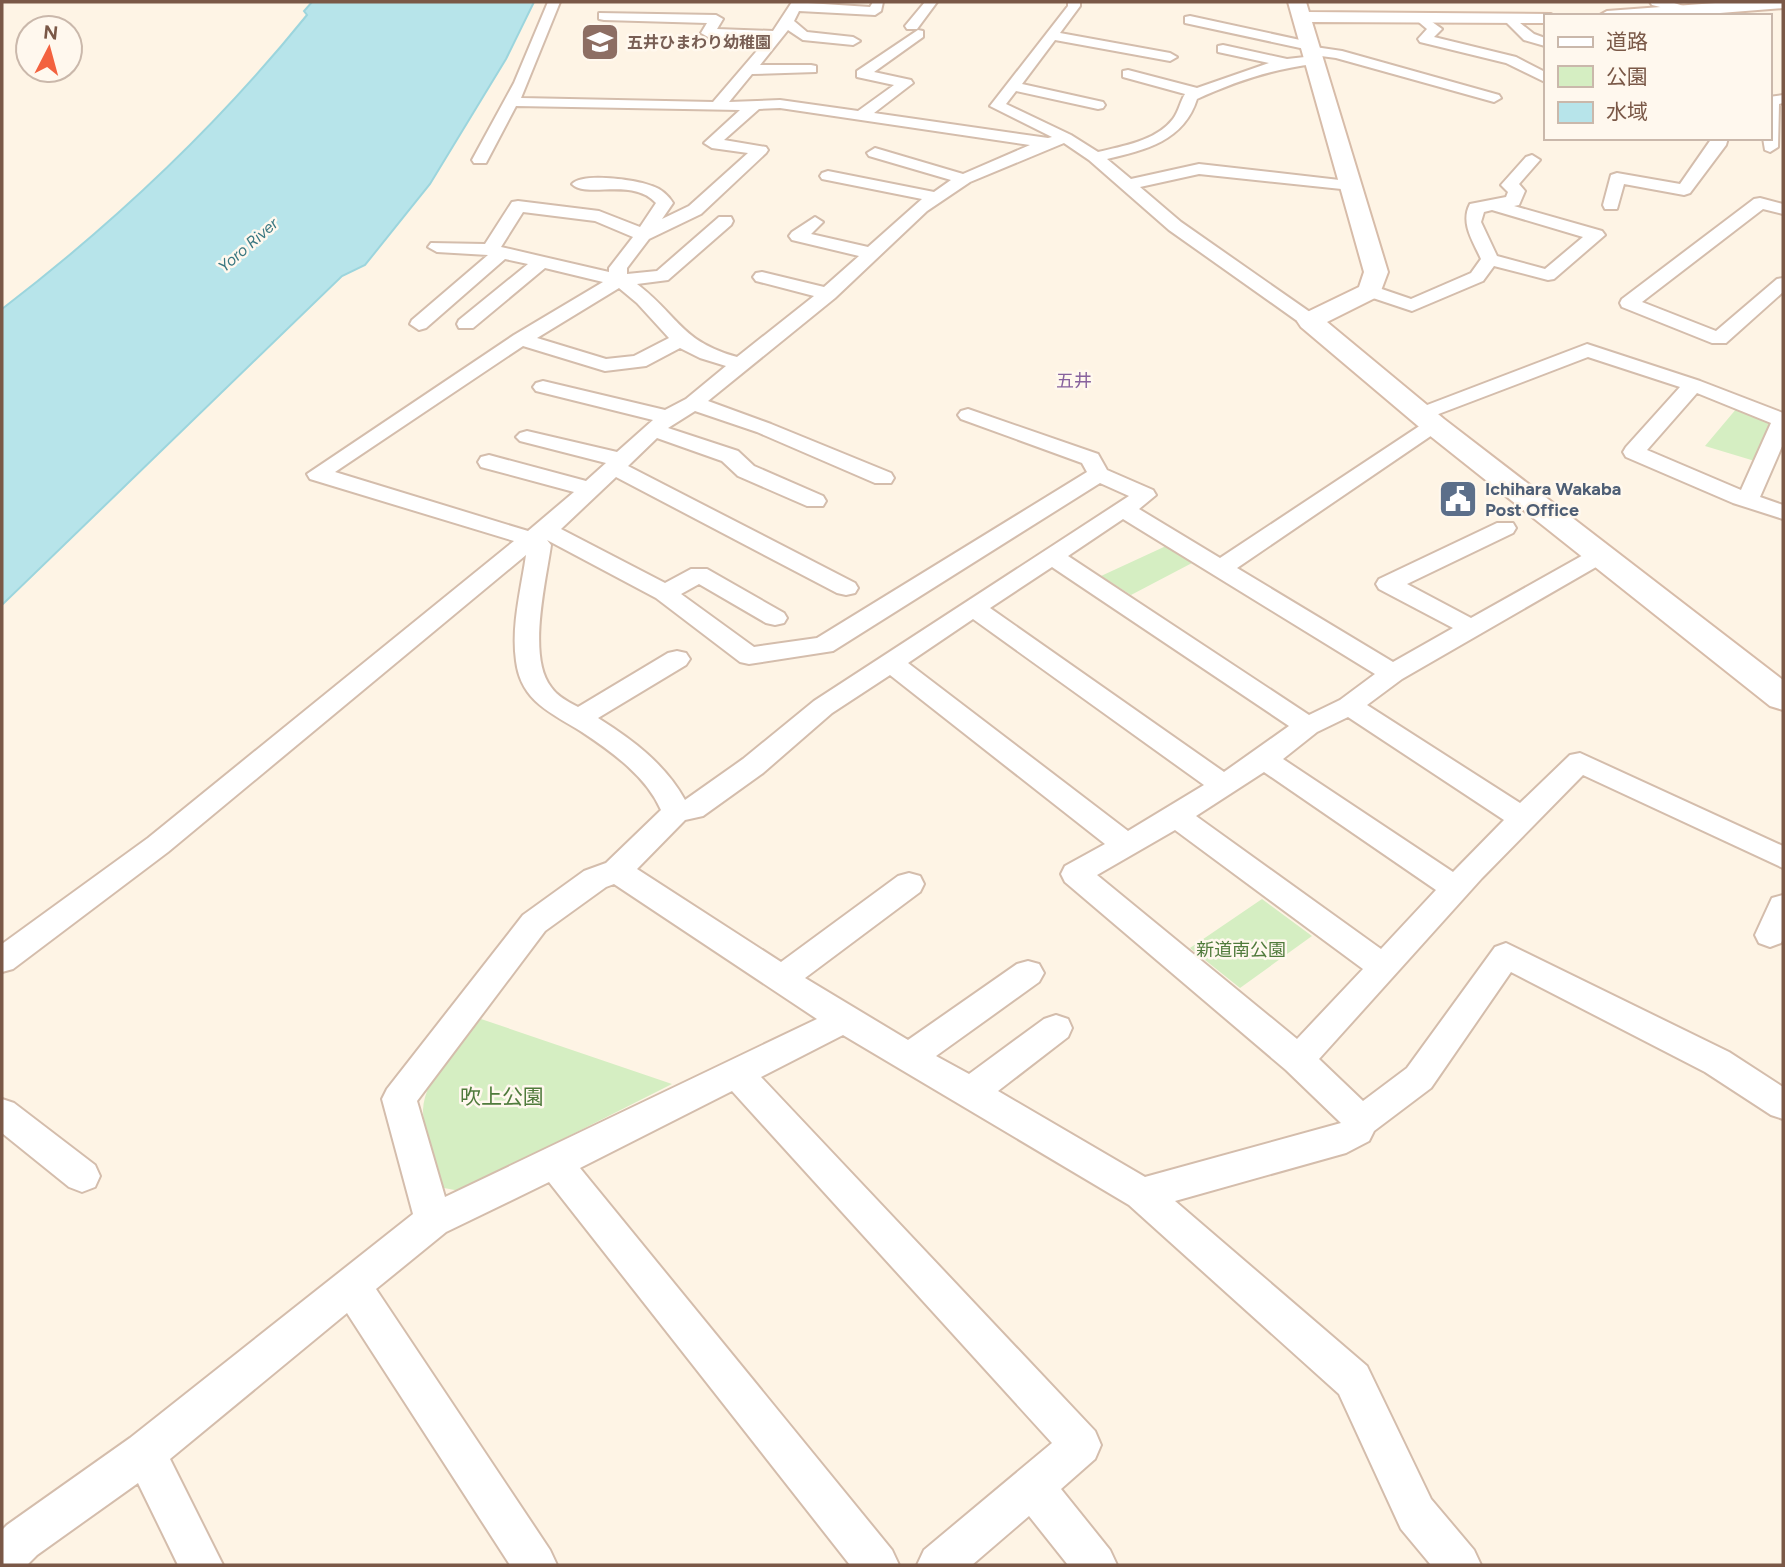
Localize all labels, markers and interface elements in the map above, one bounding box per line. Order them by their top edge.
north arrow [14,14,84,84]
legend [1544,14,1771,140]
text: N [42,20,59,45]
school or university icon: 五井ひまわり幼稚園 [579,21,621,63]
text: 道路 [1606,29,1648,54]
place label: 五井ひまわり幼稚園 [627,33,771,52]
text: 公園 [1606,64,1648,89]
text: 水域 [1606,99,1648,124]
water label: Yoro River [214,214,282,276]
district label: 五井 [1056,370,1092,392]
public building icon: Ichihara Wakaba Post Office [1437,478,1479,520]
place label: Ichihara Wakaba Post Office [1485,478,1621,521]
park label: 新道南公園 [1196,939,1286,961]
park label: 吹上公園 [460,1084,544,1109]

